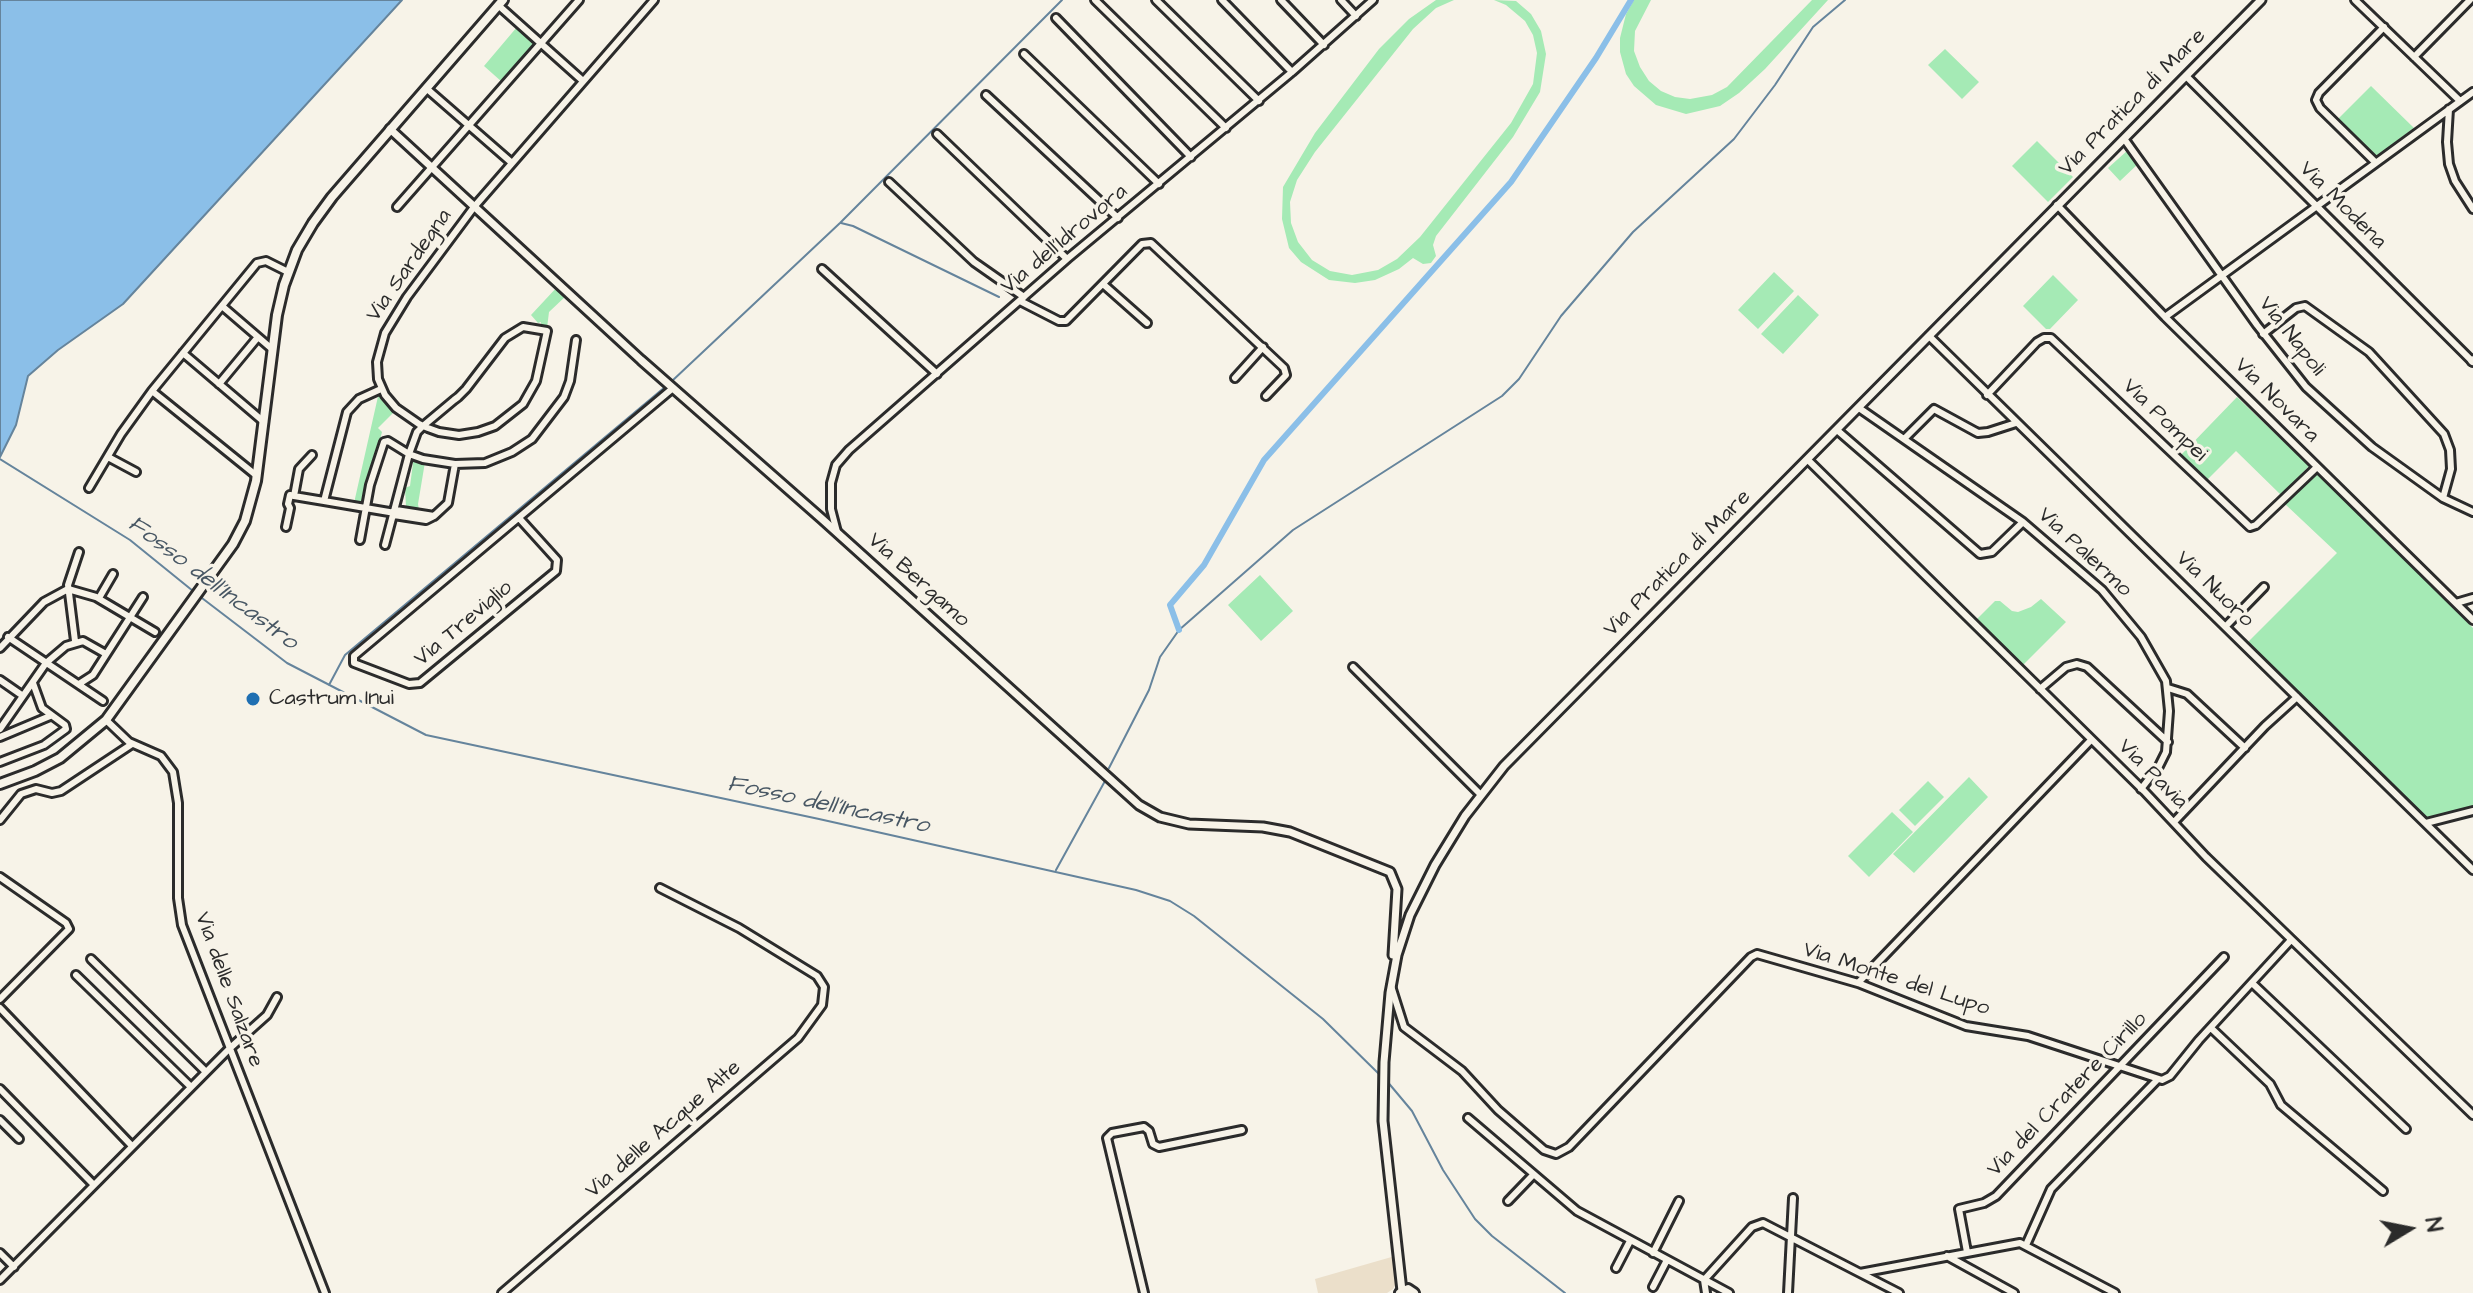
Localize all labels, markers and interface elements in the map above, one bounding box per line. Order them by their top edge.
street label: Via Pratica di Mare [2054,24,2212,182]
street label: Via Modena [2293,157,2391,255]
street label: Via dell'Idrovora [996,179,1134,301]
street label: Via Sardegna [362,205,458,327]
street label: Via Napoli [2252,292,2330,382]
street label: Via Novara [2228,353,2324,449]
street label: Via Pompei [2116,374,2212,468]
street label: Via Pratica di Mare [1599,485,1757,643]
street label: Via Palermo [2031,503,2137,603]
water label: Fosso dell'Incastro [121,511,303,657]
street label: Via Bergamo [861,528,975,634]
street label: Via Nuoro [2169,546,2259,634]
street label: Via Treviglio [410,575,518,673]
place label: Castrum Inui [269,686,394,712]
marker: Castrum Inui [244,690,262,708]
street label: Via Pavia [2111,734,2193,816]
water label: Fosso dell'Incastro [724,771,932,841]
street label: Via delle Salzare [188,909,268,1071]
street label: Via Monte del Lupo [1799,937,1993,1023]
street label: Via del Cratere Cirillo [1983,1007,2153,1183]
street label: Via delle Acque Alte [581,1055,747,1205]
north arrow [2369,1189,2449,1269]
text: N [2417,1215,2450,1234]

